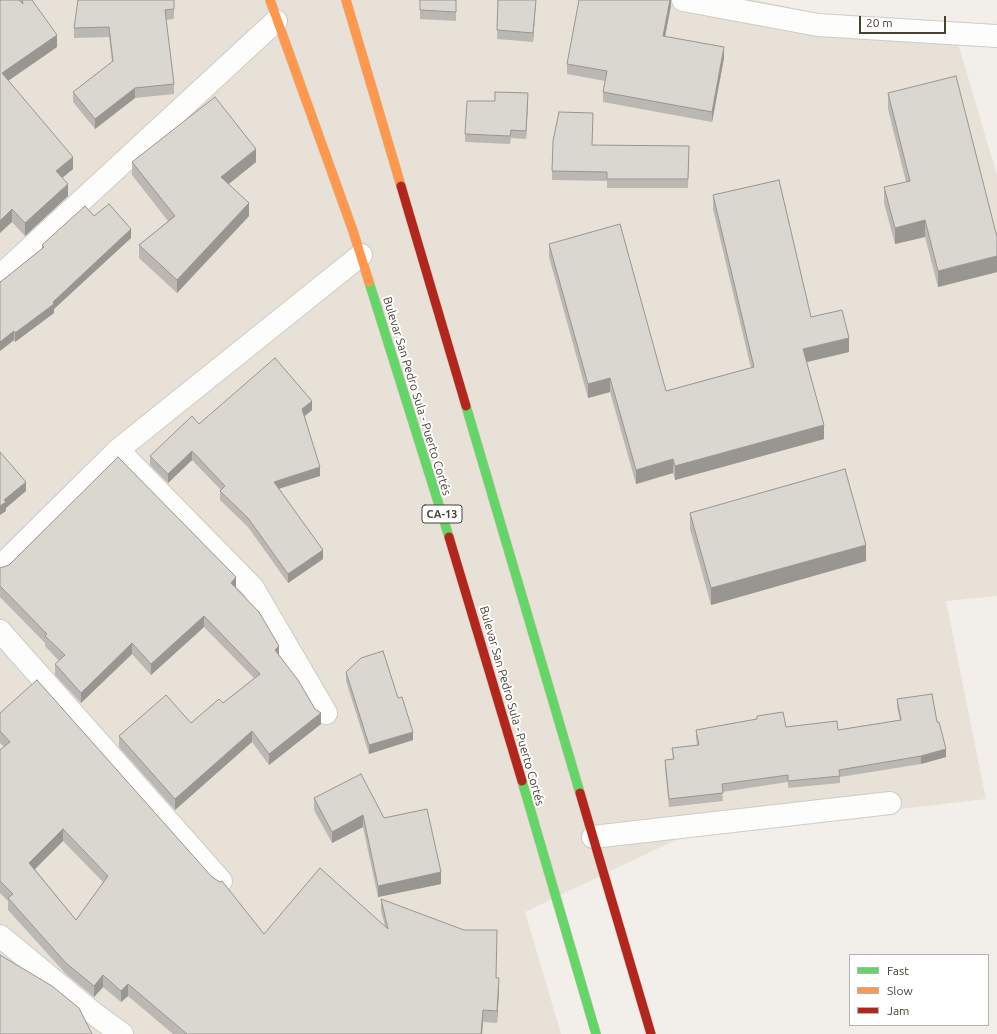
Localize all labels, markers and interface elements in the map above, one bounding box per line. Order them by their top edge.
scale bar [861,8,948,34]
text: 20 m [866,16,893,29]
street label: Bulevar San Pedro Sula - Puerto Cortés [380,295,454,497]
road number: CA-13 [422,505,462,523]
street label: Bulevar San Pedro Sula - Puerto Cortés [477,605,547,807]
legend [849,954,989,1026]
text: Fast [887,964,909,977]
text: Slow [887,984,913,997]
text: Jam [887,1004,909,1017]

